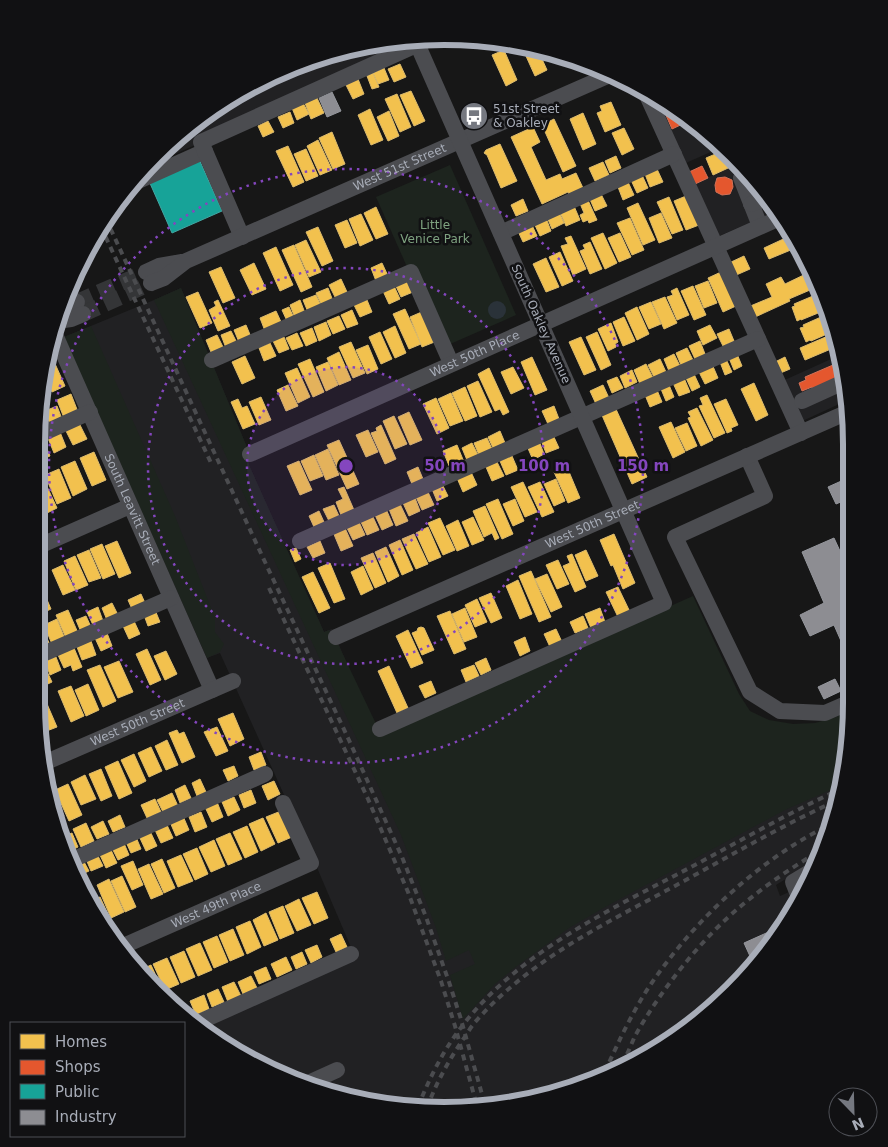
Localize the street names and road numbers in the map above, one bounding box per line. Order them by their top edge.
street label: West 51st Street [351,141,448,194]
street label: South Oakley Avenue [508,262,574,386]
street label: West 50th Place [428,328,522,380]
street label: South Leavitt Street [102,451,163,567]
street label: West 50th Street [543,497,642,551]
street label: West 50th Street [88,696,187,749]
street label: West 49th Place [169,879,263,931]

